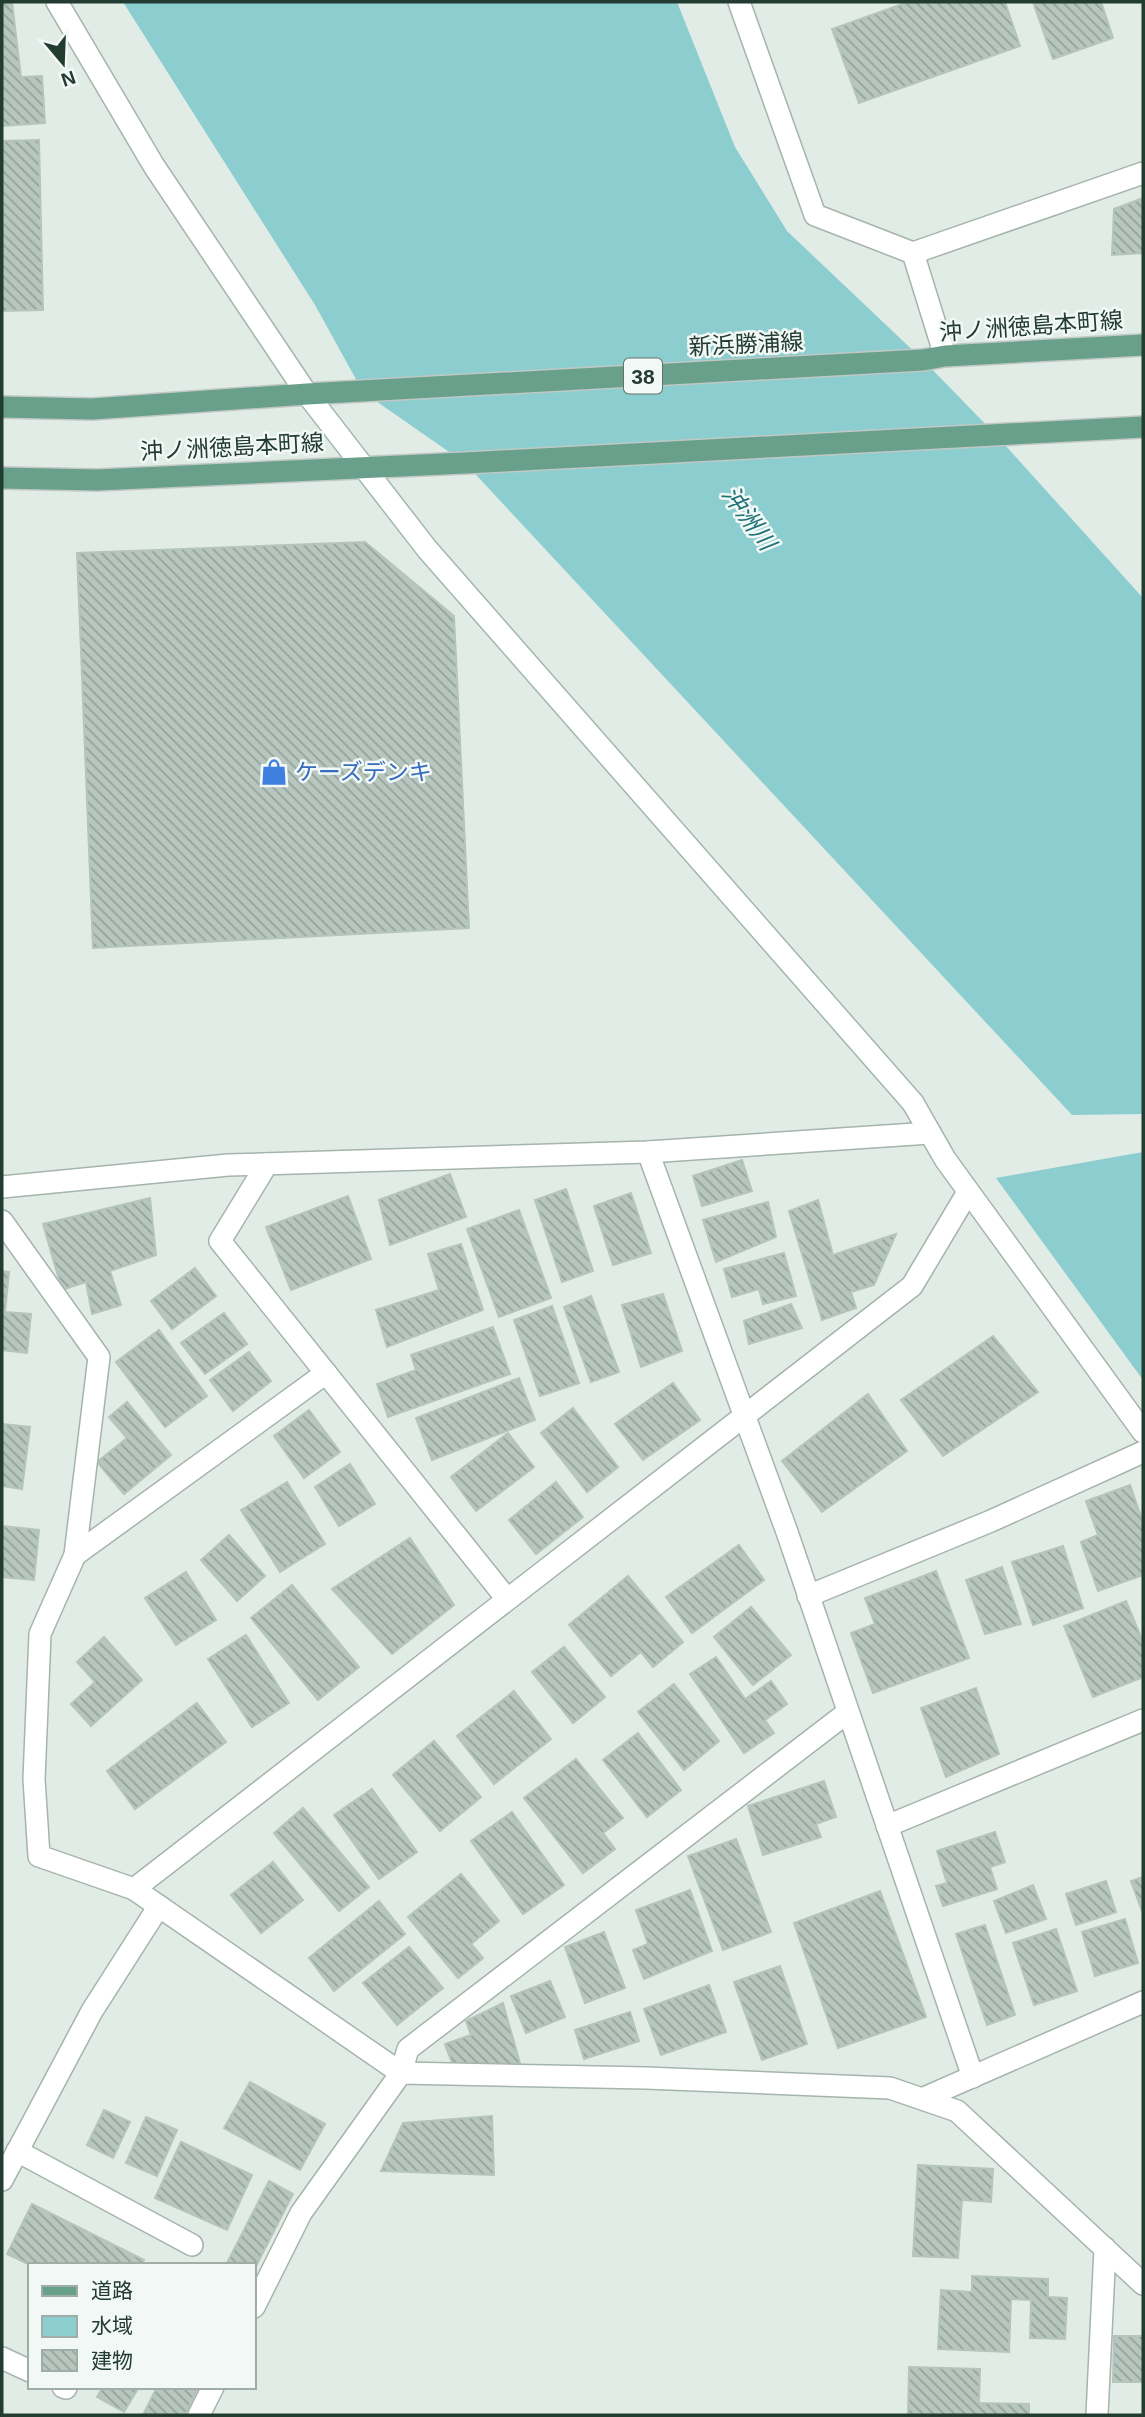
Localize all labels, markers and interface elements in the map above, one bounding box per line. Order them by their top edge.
north arrow [28,28,98,98]
text: N [58,66,78,91]
street label: 沖ノ洲徳島本町線 [938,307,1124,345]
street label: 新浜勝浦線 [688,328,804,360]
road number: 38 [624,358,662,394]
street label: 沖ノ洲徳島本町線 [139,429,325,465]
water label: 沖洲川 [717,481,783,557]
shop icon: ケーズデンキ [259,757,289,787]
place label: ケーズデンキ [295,759,432,785]
legend [28,2263,256,2389]
text: 道路 [91,2279,133,2302]
text: 水域 [91,2314,133,2337]
text: 建物 [91,2349,133,2372]

